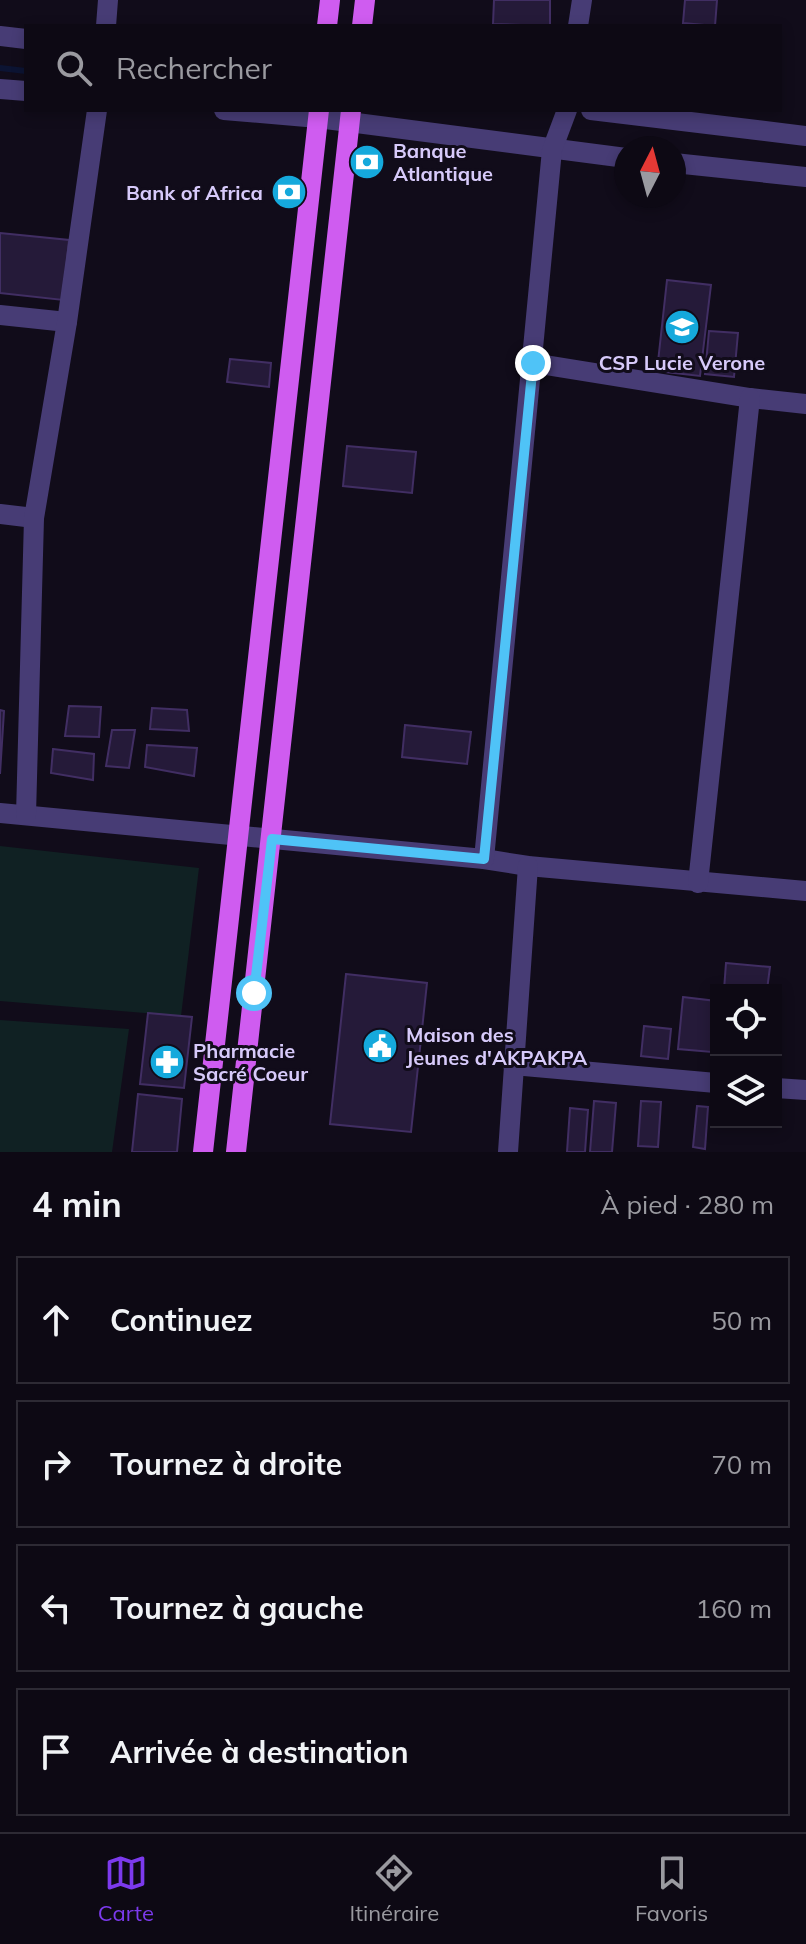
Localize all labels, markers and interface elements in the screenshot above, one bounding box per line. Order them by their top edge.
search box [24,24,782,112]
icon: search [52,46,96,90]
text: Rechercher [116,49,272,87]
north arrow [614,136,686,208]
place label: Banque Atlantique [393,138,493,186]
bank icon: Banque Atlantique [348,143,386,181]
bank icon: Bank of Africa [270,173,308,211]
place label: Bank of Africa [126,180,263,205]
school or university icon: CSP Lucie Verone [663,308,701,346]
route end [515,345,551,381]
place label: CSP Lucie Verone [599,350,765,375]
route start [236,975,272,1011]
map controls [710,984,782,1128]
button: locate [710,984,782,1056]
place label: Maison des Jeunes d'AKPAKPA [406,1022,587,1070]
public building icon: Maison des Jeunes d'AKPAKPA [361,1027,399,1065]
place label: Pharmacie Sacré Coeur [193,1038,308,1086]
pharmacy icon: Pharmacie Sacré Coeur [148,1043,186,1081]
button: layers [710,1056,782,1128]
text: 4 min [32,1183,122,1226]
text: À pied · 280 m [601,1188,774,1221]
icon: ahead [34,1298,78,1342]
text: Continuez [110,1301,253,1339]
text: 50 m [711,1304,772,1337]
icon: right [34,1442,78,1486]
text: Tournez à droite [110,1445,342,1483]
text: 70 m [711,1448,772,1481]
icon: left [34,1586,78,1630]
text: Tournez à gauche [110,1589,364,1627]
text: 160 m [696,1592,772,1625]
icon: arrive [34,1730,78,1774]
text: Arrivée à destination [110,1733,409,1771]
tab: Carte [98,1851,154,1927]
tab: Itinéraire [350,1851,439,1927]
tab: Favoris [635,1851,708,1927]

